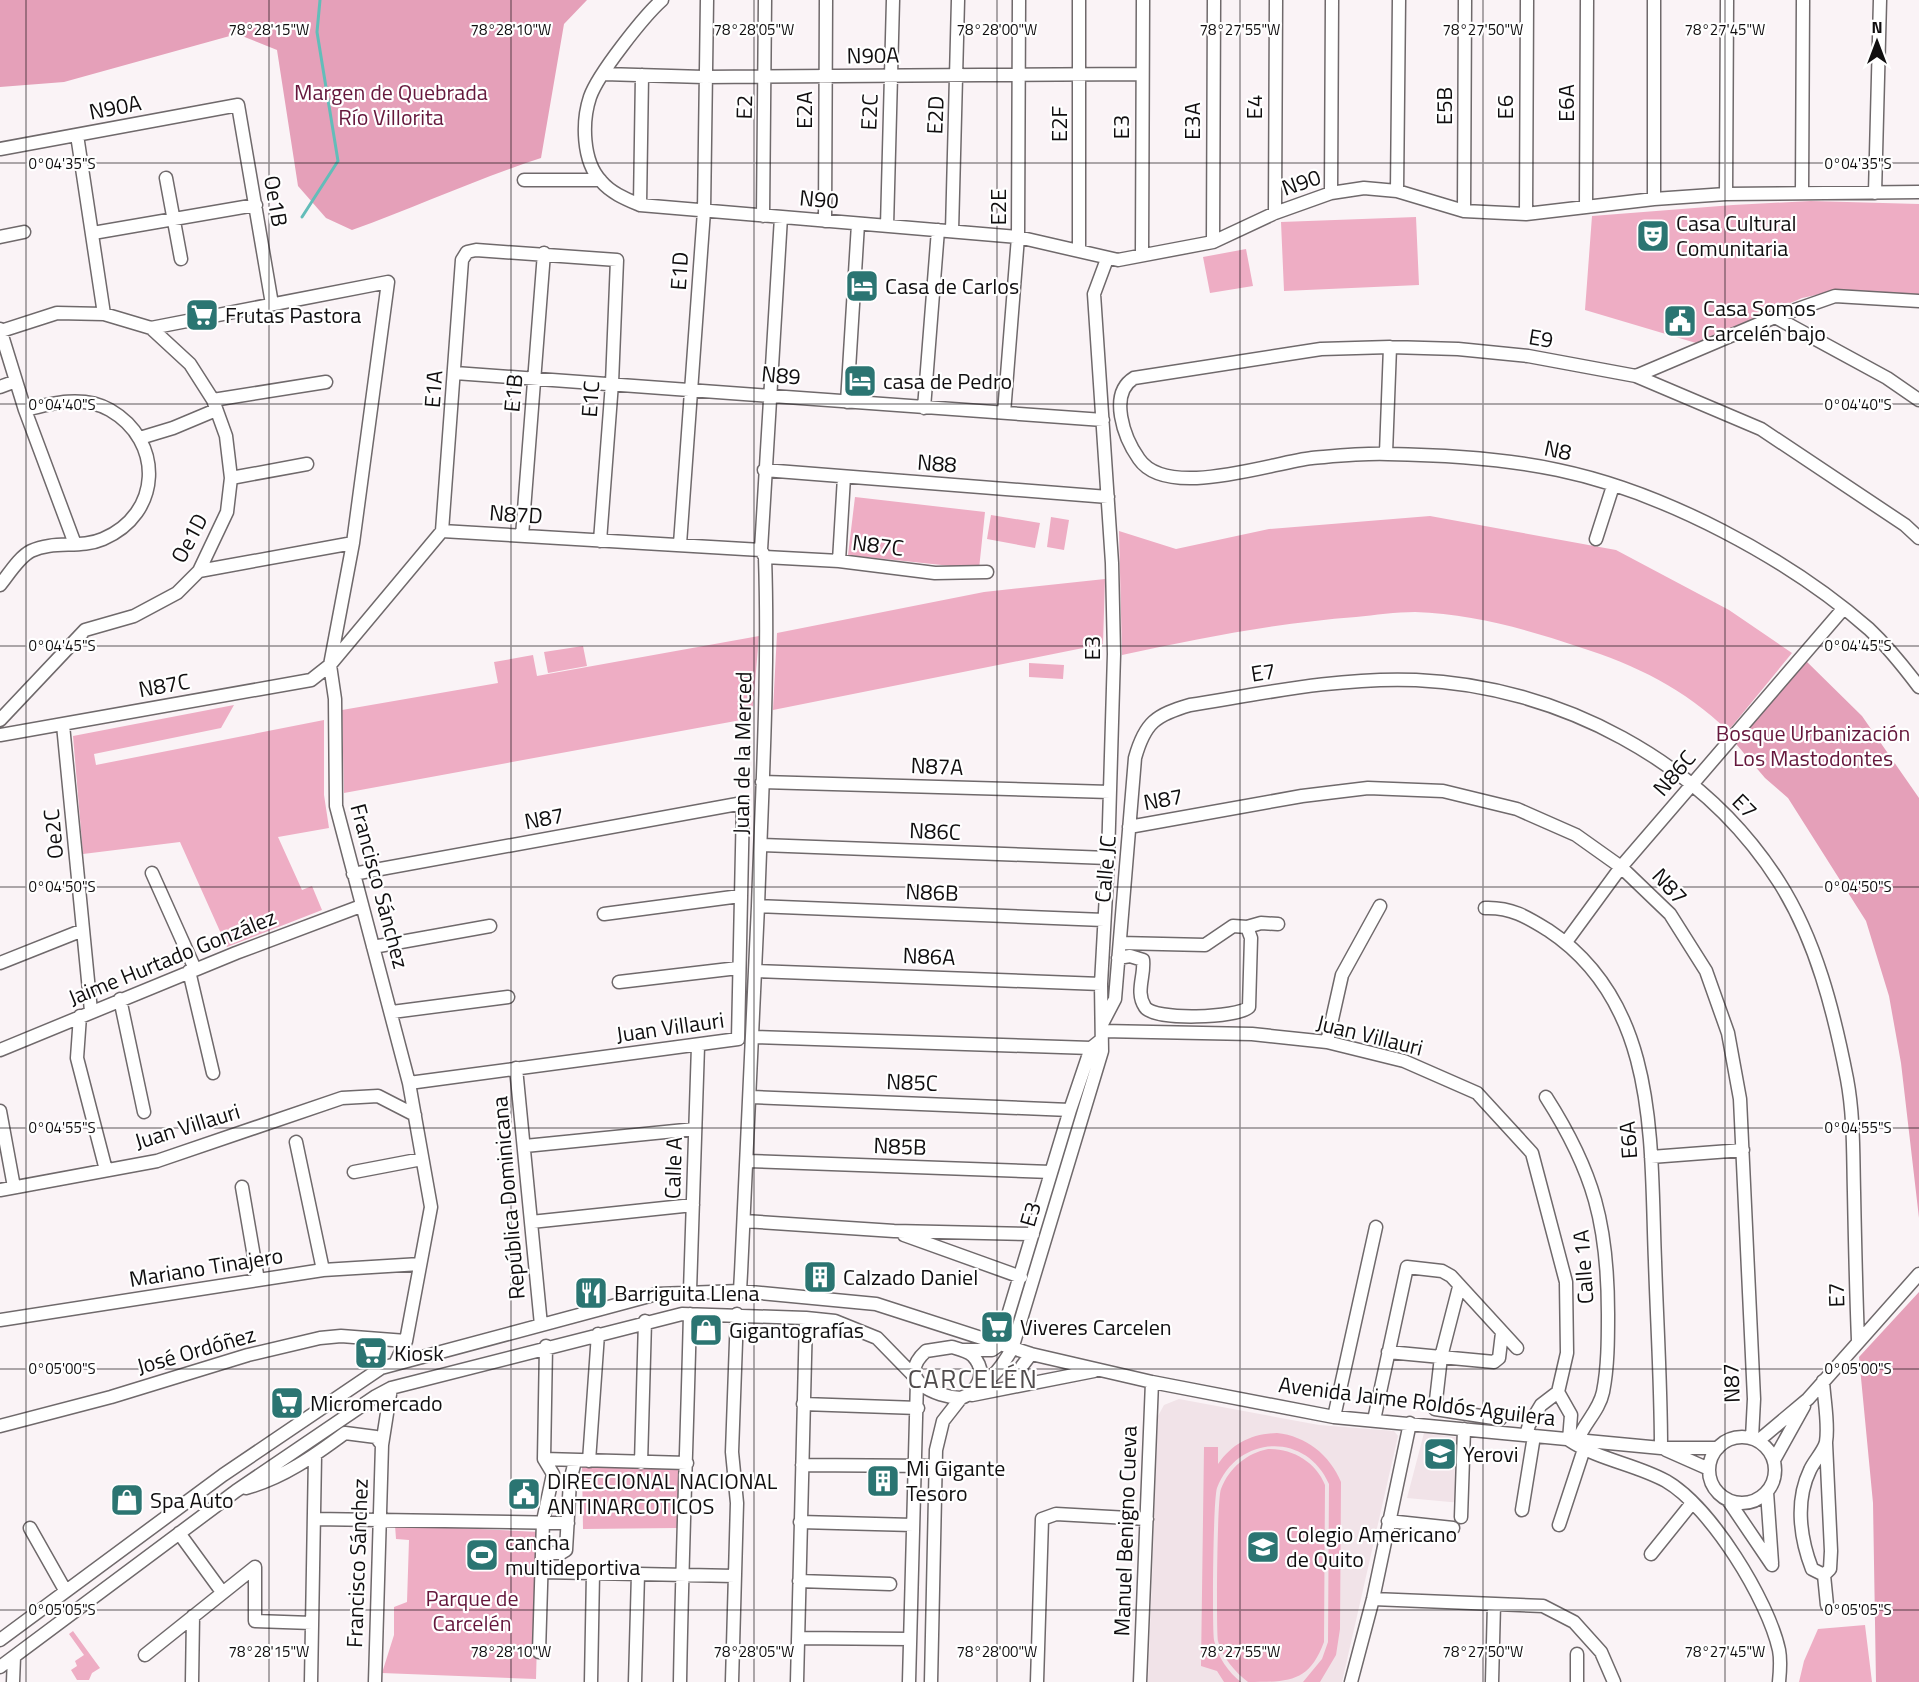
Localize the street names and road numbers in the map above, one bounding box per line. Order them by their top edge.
street label: N90A [846,38,900,72]
street label: E6A [1549,84,1583,122]
street label: N90A [86,85,144,129]
street label: E5B [1427,87,1461,125]
street label: E2A [787,91,821,129]
street label: E2C [851,93,887,131]
street label: E2 [727,94,761,120]
street label: E2D [917,95,953,135]
street label: E4 [1237,95,1271,119]
street label: E6 [1488,95,1522,119]
street label: E3A [1175,102,1209,140]
street label: E2F [1042,106,1076,142]
street label: E3 [1104,115,1138,139]
street label: N90 [1277,159,1325,205]
street label: Oe1B [255,173,297,229]
street label: N90 [798,180,840,218]
street label: E2E [981,189,1015,225]
street label: E1D [661,251,697,291]
street label: E9 [1526,319,1556,357]
street label: N89 [760,356,802,394]
street label: E1A [415,369,451,409]
street label: E1B [494,373,532,413]
street label: E1C [572,380,608,418]
street label: N8 [1541,431,1575,469]
street label: N88 [916,445,958,481]
street label: N87D [488,495,544,533]
street label: Oe1D [162,507,216,569]
street label: N87C [850,525,906,565]
street label: E3 [1075,636,1109,660]
street label: E7 [1248,653,1278,691]
street label: N87C [136,664,192,706]
street label: Juan de la Merced [724,671,760,835]
street label: N86C [1644,742,1704,804]
street label: N87A [910,748,964,784]
street label: N87 [1141,779,1185,819]
street label: E7 [1724,785,1766,827]
street label: N87 [522,798,566,838]
street label: Francisco Sánchez [342,800,418,972]
street label: Oe2C [34,808,72,860]
street label: N86C [909,813,961,849]
street label: Calle JC [1085,834,1125,904]
street label: N87 [1644,860,1696,912]
street label: N86B [905,874,959,910]
street label: Jaime Hurtado González [63,900,281,1014]
street label: N86A [902,938,956,974]
street label: Juan Villauri [614,1003,726,1051]
street label: Juan Villauri [1313,1005,1427,1065]
street label: N85C [886,1064,938,1100]
street label: Juan Villauri [130,1094,244,1158]
street label: República Dominicana [482,1095,534,1301]
street label: E6A [1610,1120,1646,1160]
street label: N85B [873,1128,927,1164]
street label: Calle A [655,1136,691,1200]
street label: E3 [1010,1198,1050,1230]
street label: Calle 1A [1563,1229,1603,1305]
street label: Mariano Tinajero [127,1238,285,1296]
street label: E7 [1819,1282,1853,1308]
street label: José Ordóñez [133,1317,259,1383]
street label: N87 [1713,1363,1749,1403]
street label: Avenida Jaime Roldós Aguilera [1277,1367,1557,1435]
street label: Manuel Benigno Cueva [1104,1425,1146,1637]
street label: Francisco Sánchez [337,1478,377,1648]

